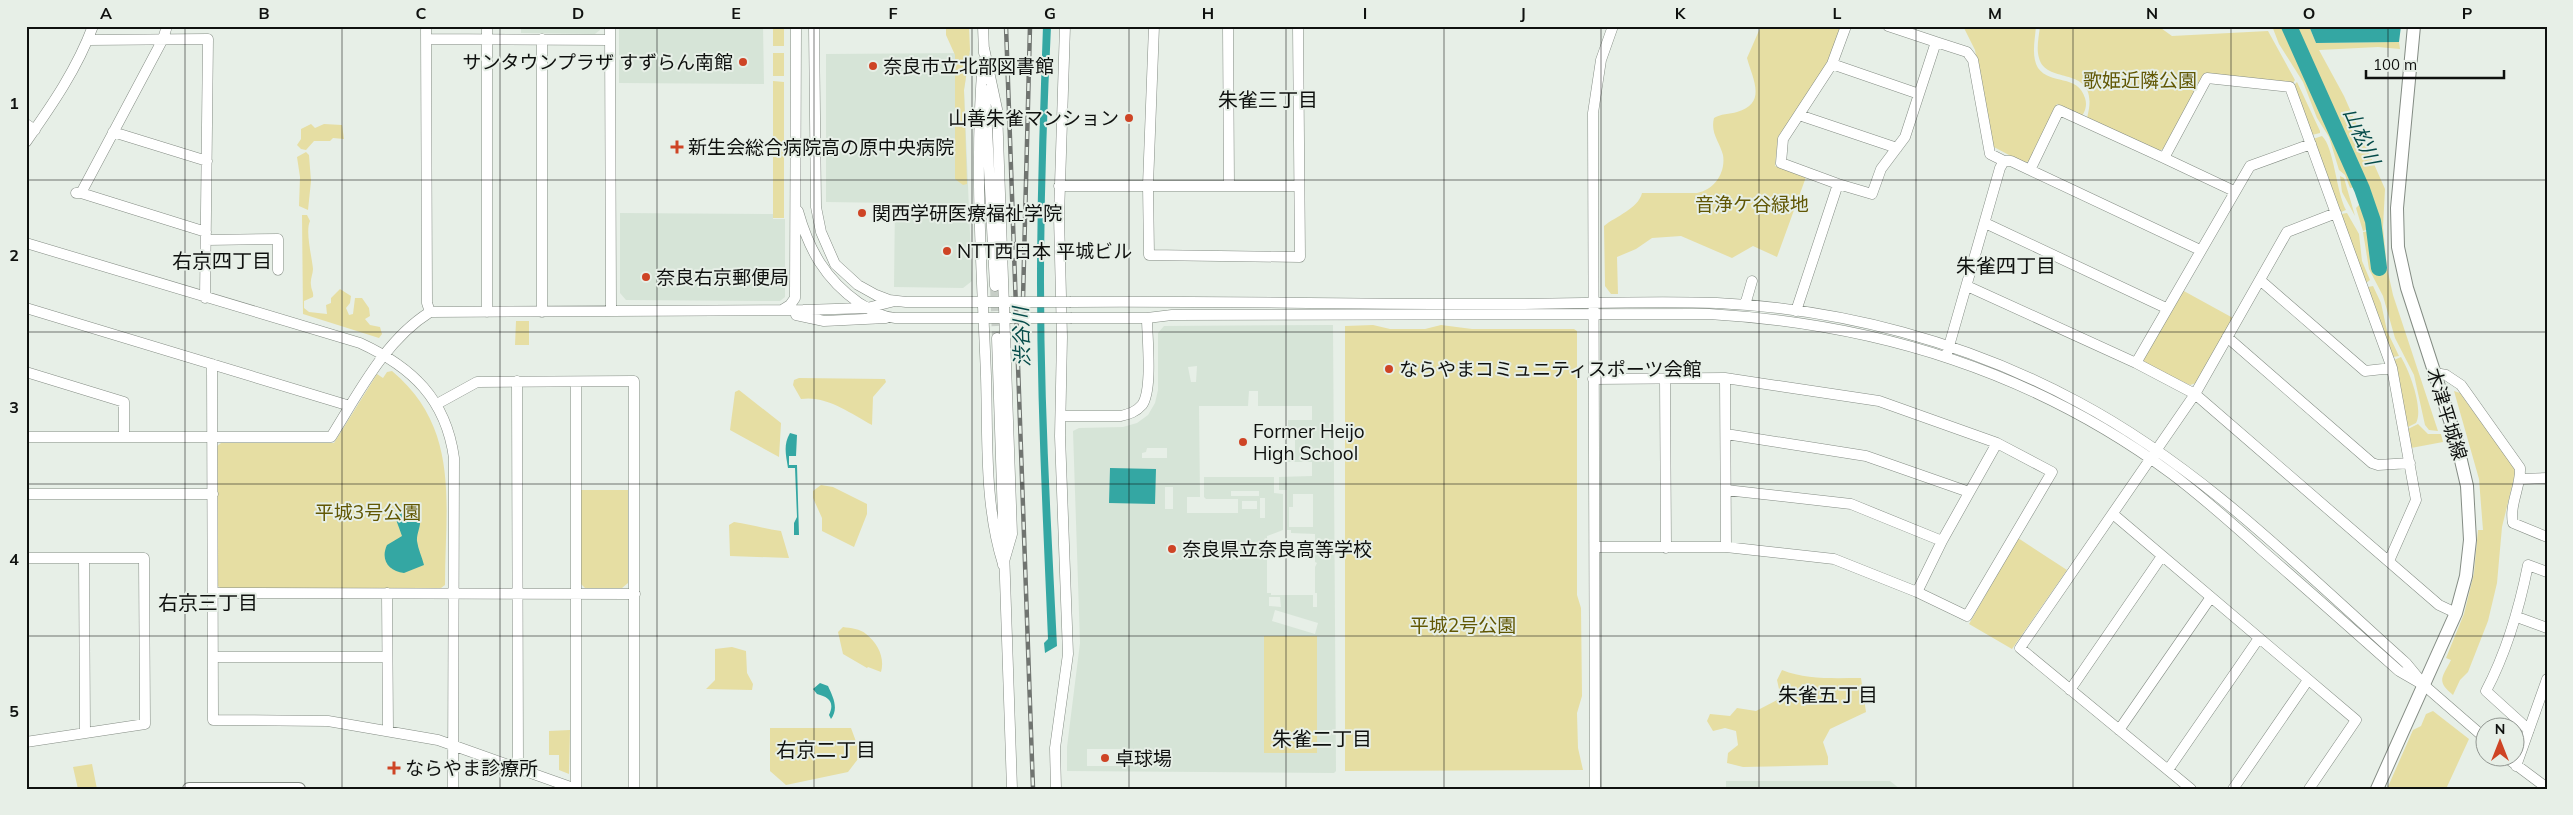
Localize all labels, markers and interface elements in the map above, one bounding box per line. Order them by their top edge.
text: A [100,3,112,23]
text: B [258,3,270,23]
text: C [416,3,427,23]
text: D [572,3,584,23]
text: E [731,3,741,23]
text: F [888,3,898,23]
text: G [1044,3,1056,23]
text: H [1202,3,1214,23]
text: I [1363,3,1367,23]
text: J [1520,3,1526,23]
text: K [1675,3,1687,23]
text: L [1833,3,1842,23]
text: M [1988,3,2002,23]
text: N [2146,3,2158,23]
text: O [2303,3,2315,23]
text: P [2462,3,2473,23]
scale bar [2366,48,2503,80]
place label: サンタウンプラザ すずらん南館 [463,50,733,74]
place label: 奈良市立北部図書館 [883,54,1054,78]
text: 100 m [2373,55,2417,74]
marker: サンタウンプラザ すずらん南館 [737,56,749,68]
marker: 奈良市立北部図書館 [867,60,879,72]
park label: 歌姫近隣公園 [2083,68,2197,92]
district label: 朱雀三丁目 [1218,87,1318,112]
text: 1 [9,93,19,113]
water label: 山松川 [2338,104,2386,170]
place label: 山善朱雀マンション [948,106,1119,130]
marker: 山善朱雀マンション [1123,112,1135,124]
place label: 新生会総合病院高の原中央病院 [688,135,954,159]
marker: 新生会総合病院高の原中央病院 [670,140,684,154]
park label: 音浄ケ谷緑地 [1695,192,1809,216]
place label: 関西学研医療福祉学院 [872,201,1062,225]
marker: 関西学研医療福祉学院 [856,207,868,219]
place label: NTT西日本 平城ビル [957,239,1132,263]
text: 2 [9,245,19,265]
marker: NTT西日本 平城ビル [941,245,953,257]
district label: 右京四丁目 [172,248,272,273]
district label: 朱雀四丁目 [1956,253,2056,278]
place label: 奈良右京郵便局 [656,265,789,289]
marker: 奈良右京郵便局 [640,271,652,283]
water label: 渋谷川 [1007,305,1035,367]
place label: ならやまコミュニティスポーツ会館 [1399,357,1701,381]
marker: ならやまコミュニティスポーツ会館 [1383,363,1395,375]
street label: 木津平城線 [2422,365,2472,463]
text: 3 [9,397,19,417]
place label: Former Heijo High School [1253,419,1365,465]
marker: Former Heijo High School [1237,436,1249,448]
park label: 平城3号公園 [315,500,421,524]
place label: 奈良県立奈良高等学校 [1182,537,1372,561]
marker: 奈良県立奈良高等学校 [1166,543,1178,555]
text: 4 [9,549,19,569]
district label: 右京三丁目 [158,590,258,615]
park label: 平城2号公園 [1410,613,1516,637]
district label: 朱雀五丁目 [1778,682,1878,707]
text: 5 [9,701,19,721]
north arrow [2476,718,2526,768]
text: N [2495,720,2505,738]
district label: 朱雀二丁目 [1272,726,1372,751]
district label: 右京二丁目 [776,737,876,762]
place label: 卓球場 [1115,746,1172,770]
marker: 卓球場 [1099,752,1111,764]
place label: ならやま診療所 [405,756,538,780]
marker: ならやま診療所 [387,761,401,775]

